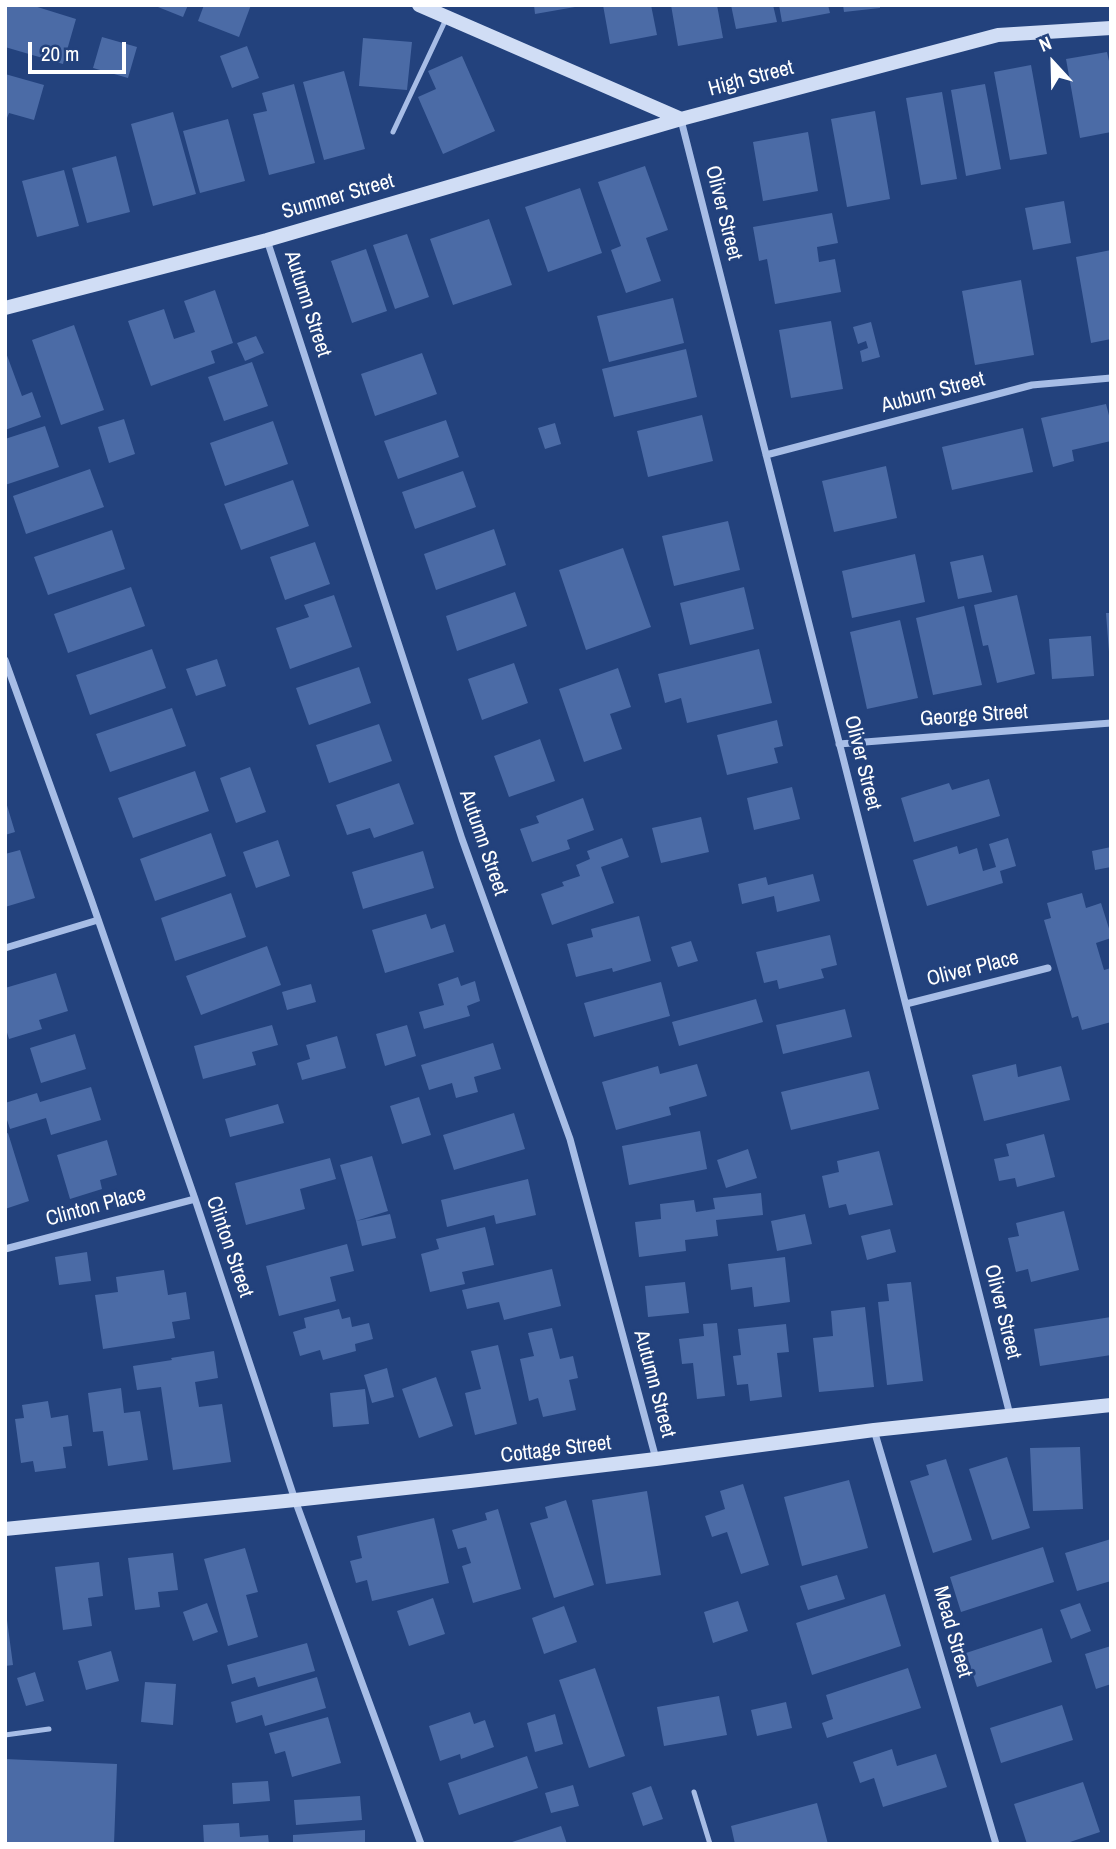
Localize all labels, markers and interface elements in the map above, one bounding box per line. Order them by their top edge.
scale bar [32,28,130,72]
north arrow [1018,28,1088,98]
text: N [1035,29,1055,58]
text: 20 m [41,39,79,68]
street label: High Street [706,56,796,102]
street label: Oliver Street [699,163,747,263]
street label: Summer Street [279,169,397,225]
street label: Autumn Street [278,248,336,360]
street label: Auburn Street [878,367,988,419]
street label: George Street [919,700,1029,732]
street label: Oliver Street [838,713,886,813]
street label: Autumn Street [453,787,513,899]
street label: Oliver Place [924,945,1022,993]
street label: Clinton Place [43,1182,149,1232]
street label: Clinton Street [200,1193,258,1301]
street label: Oliver Street [978,1262,1026,1362]
street label: Autumn Street [628,1328,680,1440]
street label: Cottage Street [499,1431,613,1469]
street label: Mead Street [927,1583,977,1681]

